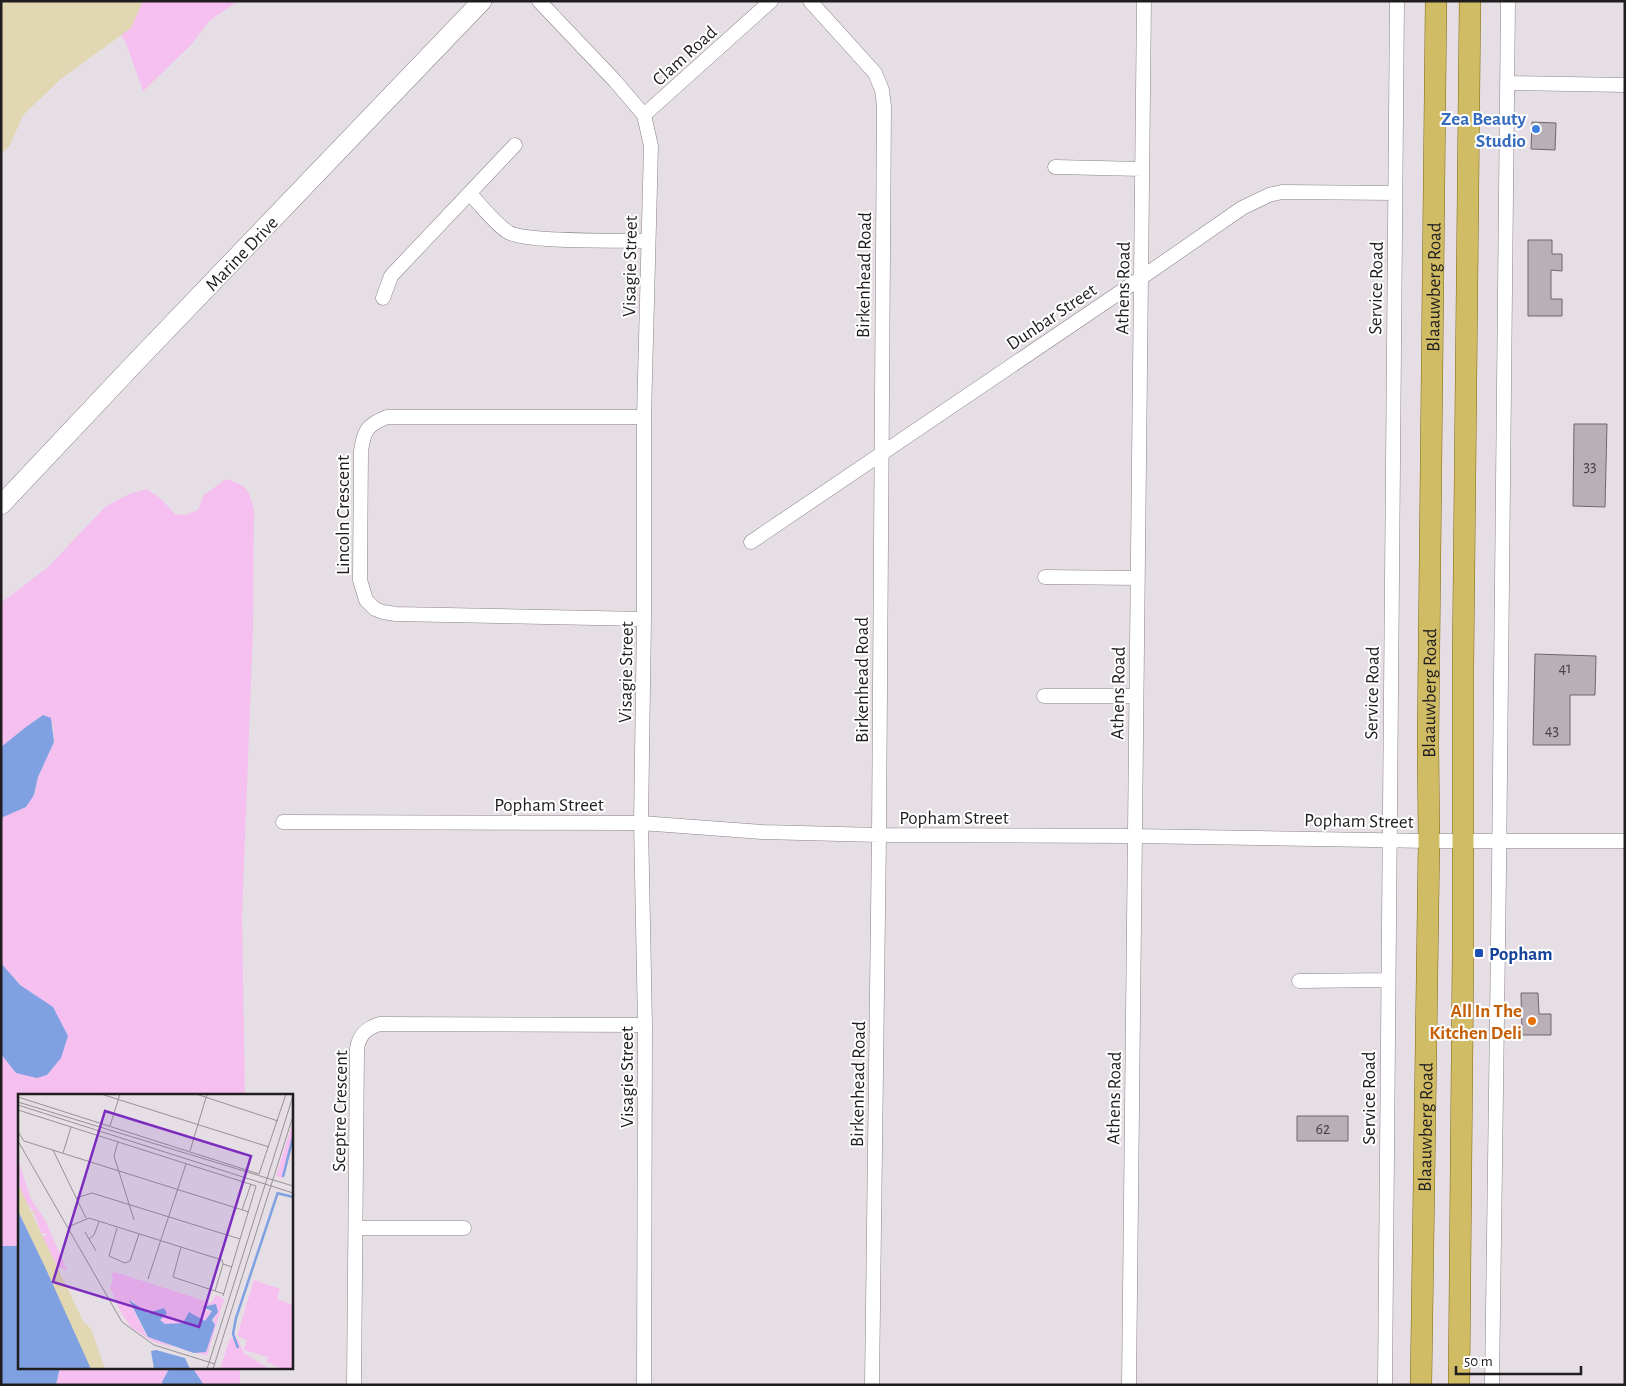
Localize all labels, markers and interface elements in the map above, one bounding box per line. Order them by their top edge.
street label: Clam Road [649,22,721,90]
place label: Zea Beauty Studio [1441,110,1526,151]
marker: Zea Beauty Studio [1530,123,1542,135]
street label: Birkenhead Road [854,212,875,338]
street label: Marine Drive [202,213,282,295]
street label: Visagie Street [620,215,641,317]
street label: Blaauwberg Road [1424,222,1445,352]
street label: Athens Road [1113,241,1134,335]
street label: Service Road [1366,241,1387,335]
street label: Dunbar Street [1003,280,1100,354]
street label: Lincoln Crescent [334,455,353,575]
house number: 33 [1583,458,1597,474]
street label: Birkenhead Road [853,617,872,743]
street label: Visagie Street [616,621,637,723]
street label: Blaauwberg Road [1420,628,1440,758]
street label: Athens Road [1108,646,1129,740]
street label: Service Road [1362,646,1383,740]
house number: 41 [1558,660,1572,676]
house number: 43 [1545,722,1559,738]
street label: Popham Street [494,796,604,815]
street label: Popham Street [899,809,1009,828]
street label: Popham Street [1304,811,1414,832]
place label: Popham [1489,945,1553,964]
marker: Popham [1473,947,1485,959]
place label: All In The Kitchen Deli [1429,1002,1522,1043]
marker: All In The Kitchen Deli [1526,1015,1538,1027]
street label: Birkenhead Road [848,1021,869,1147]
street label: Visagie Street [618,1026,637,1128]
street label: Sceptre Crescent [330,1050,351,1172]
street label: Athens Road [1104,1051,1125,1145]
street label: Service Road [1360,1051,1379,1145]
street label: Blaauwberg Road [1416,1062,1437,1192]
inset map [18,1094,292,1368]
house number: 62 [1316,1121,1330,1137]
scale bar [1456,1344,1581,1376]
text: 50 m [1464,1354,1493,1369]

